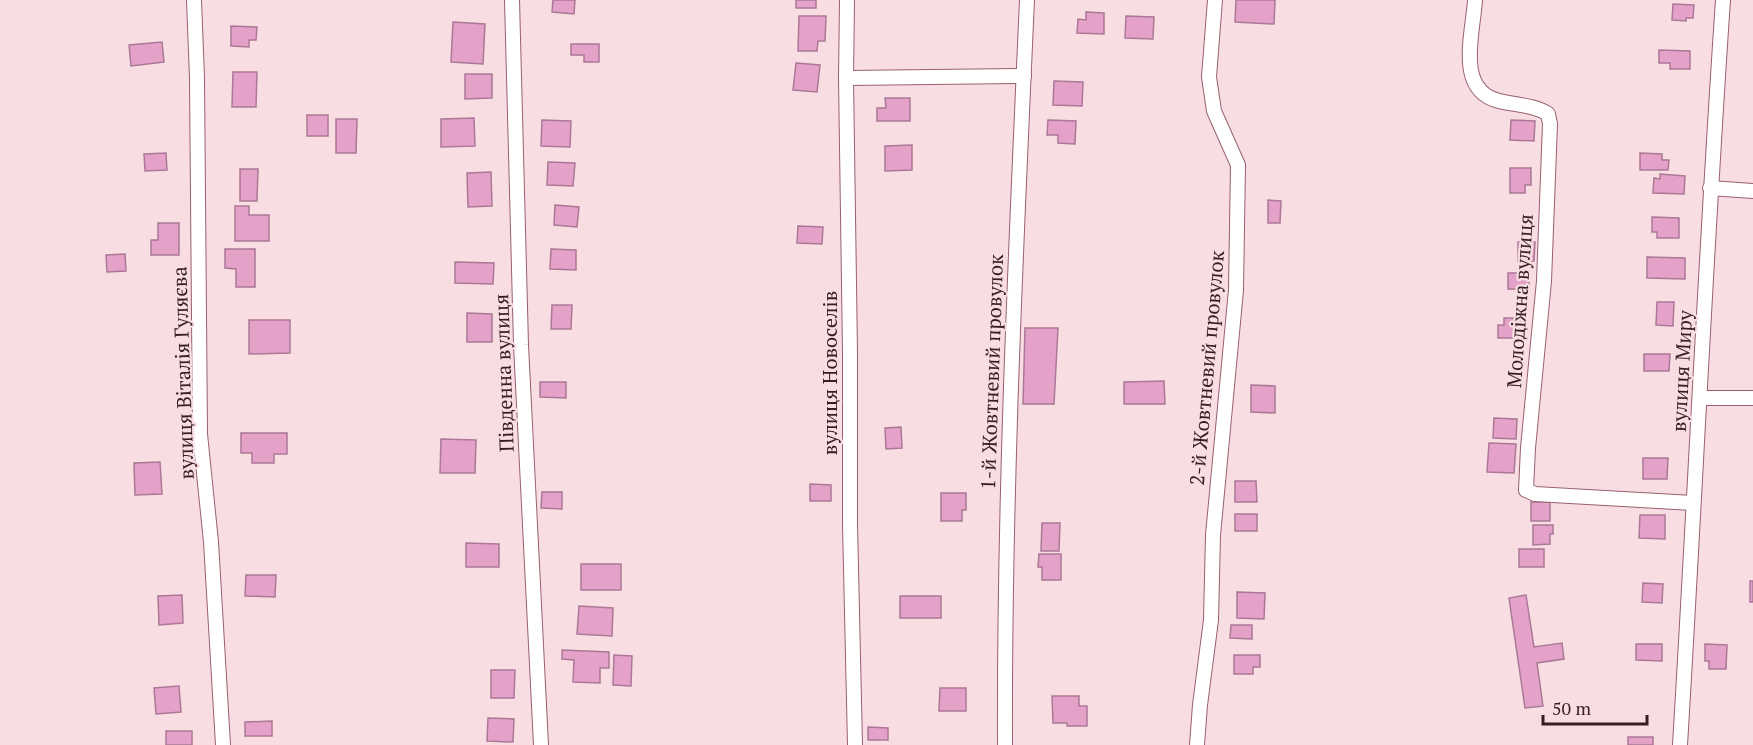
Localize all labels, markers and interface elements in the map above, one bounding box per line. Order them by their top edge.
street label: Молодіжна вулиця [1500,213,1539,389]
street label: 2-й Жовтневий провулок [1183,249,1230,487]
street label: 1-й Жовтневий провулок [974,254,1009,490]
street label: вулиця Віталія Гуляєва [165,266,200,480]
street label: вулиця Новоселів [816,291,843,455]
street label: Південна вулиця [487,294,520,452]
street label: вулиця Миру [1665,309,1698,433]
scale bar [1543,688,1646,726]
text: 50 m [1552,696,1592,720]

